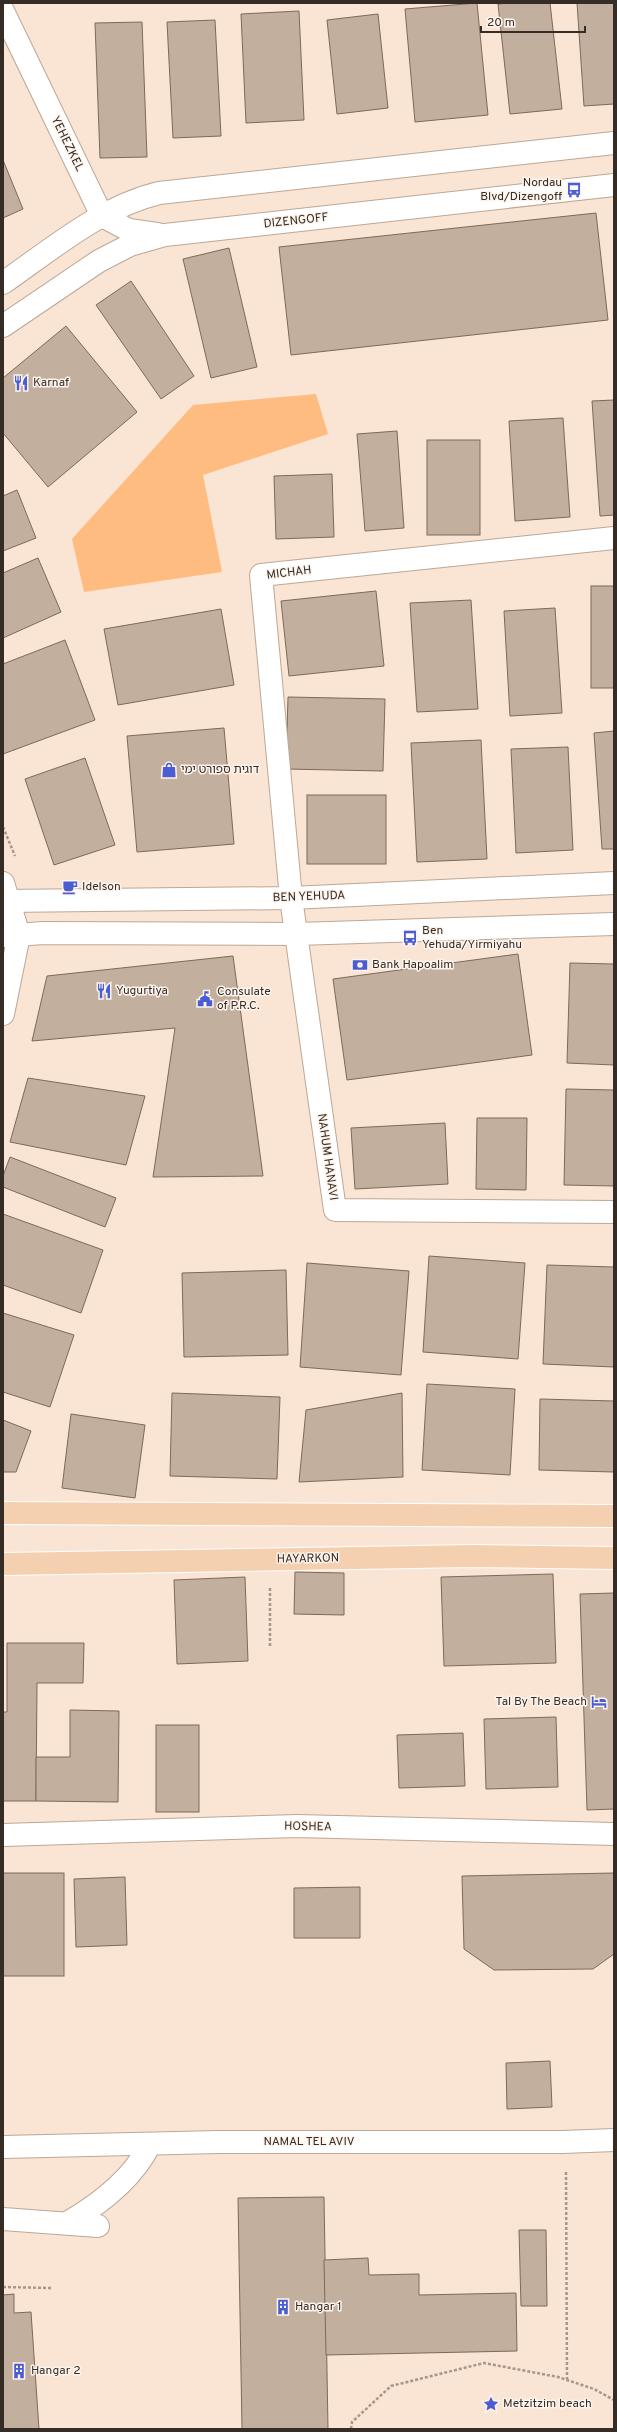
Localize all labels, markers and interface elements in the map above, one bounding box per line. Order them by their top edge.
scale bar [481,8,585,34]
text: 20 m [487,15,515,31]
street label: YEHEZKEL [47,114,87,175]
place label: Nordau Blvd/Dizengoff [480,175,562,205]
bus stop icon: Nordau Blvd/Dizengoff [565,181,583,199]
street label: DIZENGOFF [263,210,329,232]
restaurant icon: Karnaf [12,374,30,392]
place label: Karnaf [33,375,69,391]
street label: MICHAH [266,562,312,584]
shop icon: דוגית ספורט ימי [160,761,178,779]
place label: דוגית ספורט ימי [181,762,260,778]
cafe icon: Idelson [61,878,79,896]
place label: Idelson [82,879,121,895]
street label: BEN YEHUDA [272,888,346,906]
place label: Ben Yehuda/Yirmiyahu [422,923,522,953]
bus stop icon: Ben Yehuda/Yirmiyahu [401,929,419,947]
bank icon: Bank Hapoalim [351,956,369,974]
place label: Bank Hapoalim [372,957,453,973]
restaurant icon: Yugurtiya [95,982,113,1000]
place label: Yugurtiya [116,983,168,999]
place label: Consulate of P.R.C. [217,984,271,1014]
public building icon: Consulate of P.R.C. [196,990,214,1008]
street label: NAHUM HANAVI [313,1112,341,1202]
street label: HAYARKON [277,1550,339,1568]
hotel icon: Tal By The Beach [590,1693,608,1711]
place label: Tal By The Beach [495,1694,587,1710]
street label: HOSHEA [284,1819,332,1835]
street label: NAMAL TEL AVIV [263,2134,355,2150]
building icon: Hangar 1 [274,2298,292,2316]
place label: Hangar 1 [295,2299,342,2315]
building icon: Hangar 2 [10,2362,28,2380]
place label: Hangar 2 [31,2363,81,2379]
place icon: Metzitzim beach [482,2395,500,2413]
place label: Metzitzim beach [503,2396,592,2412]

